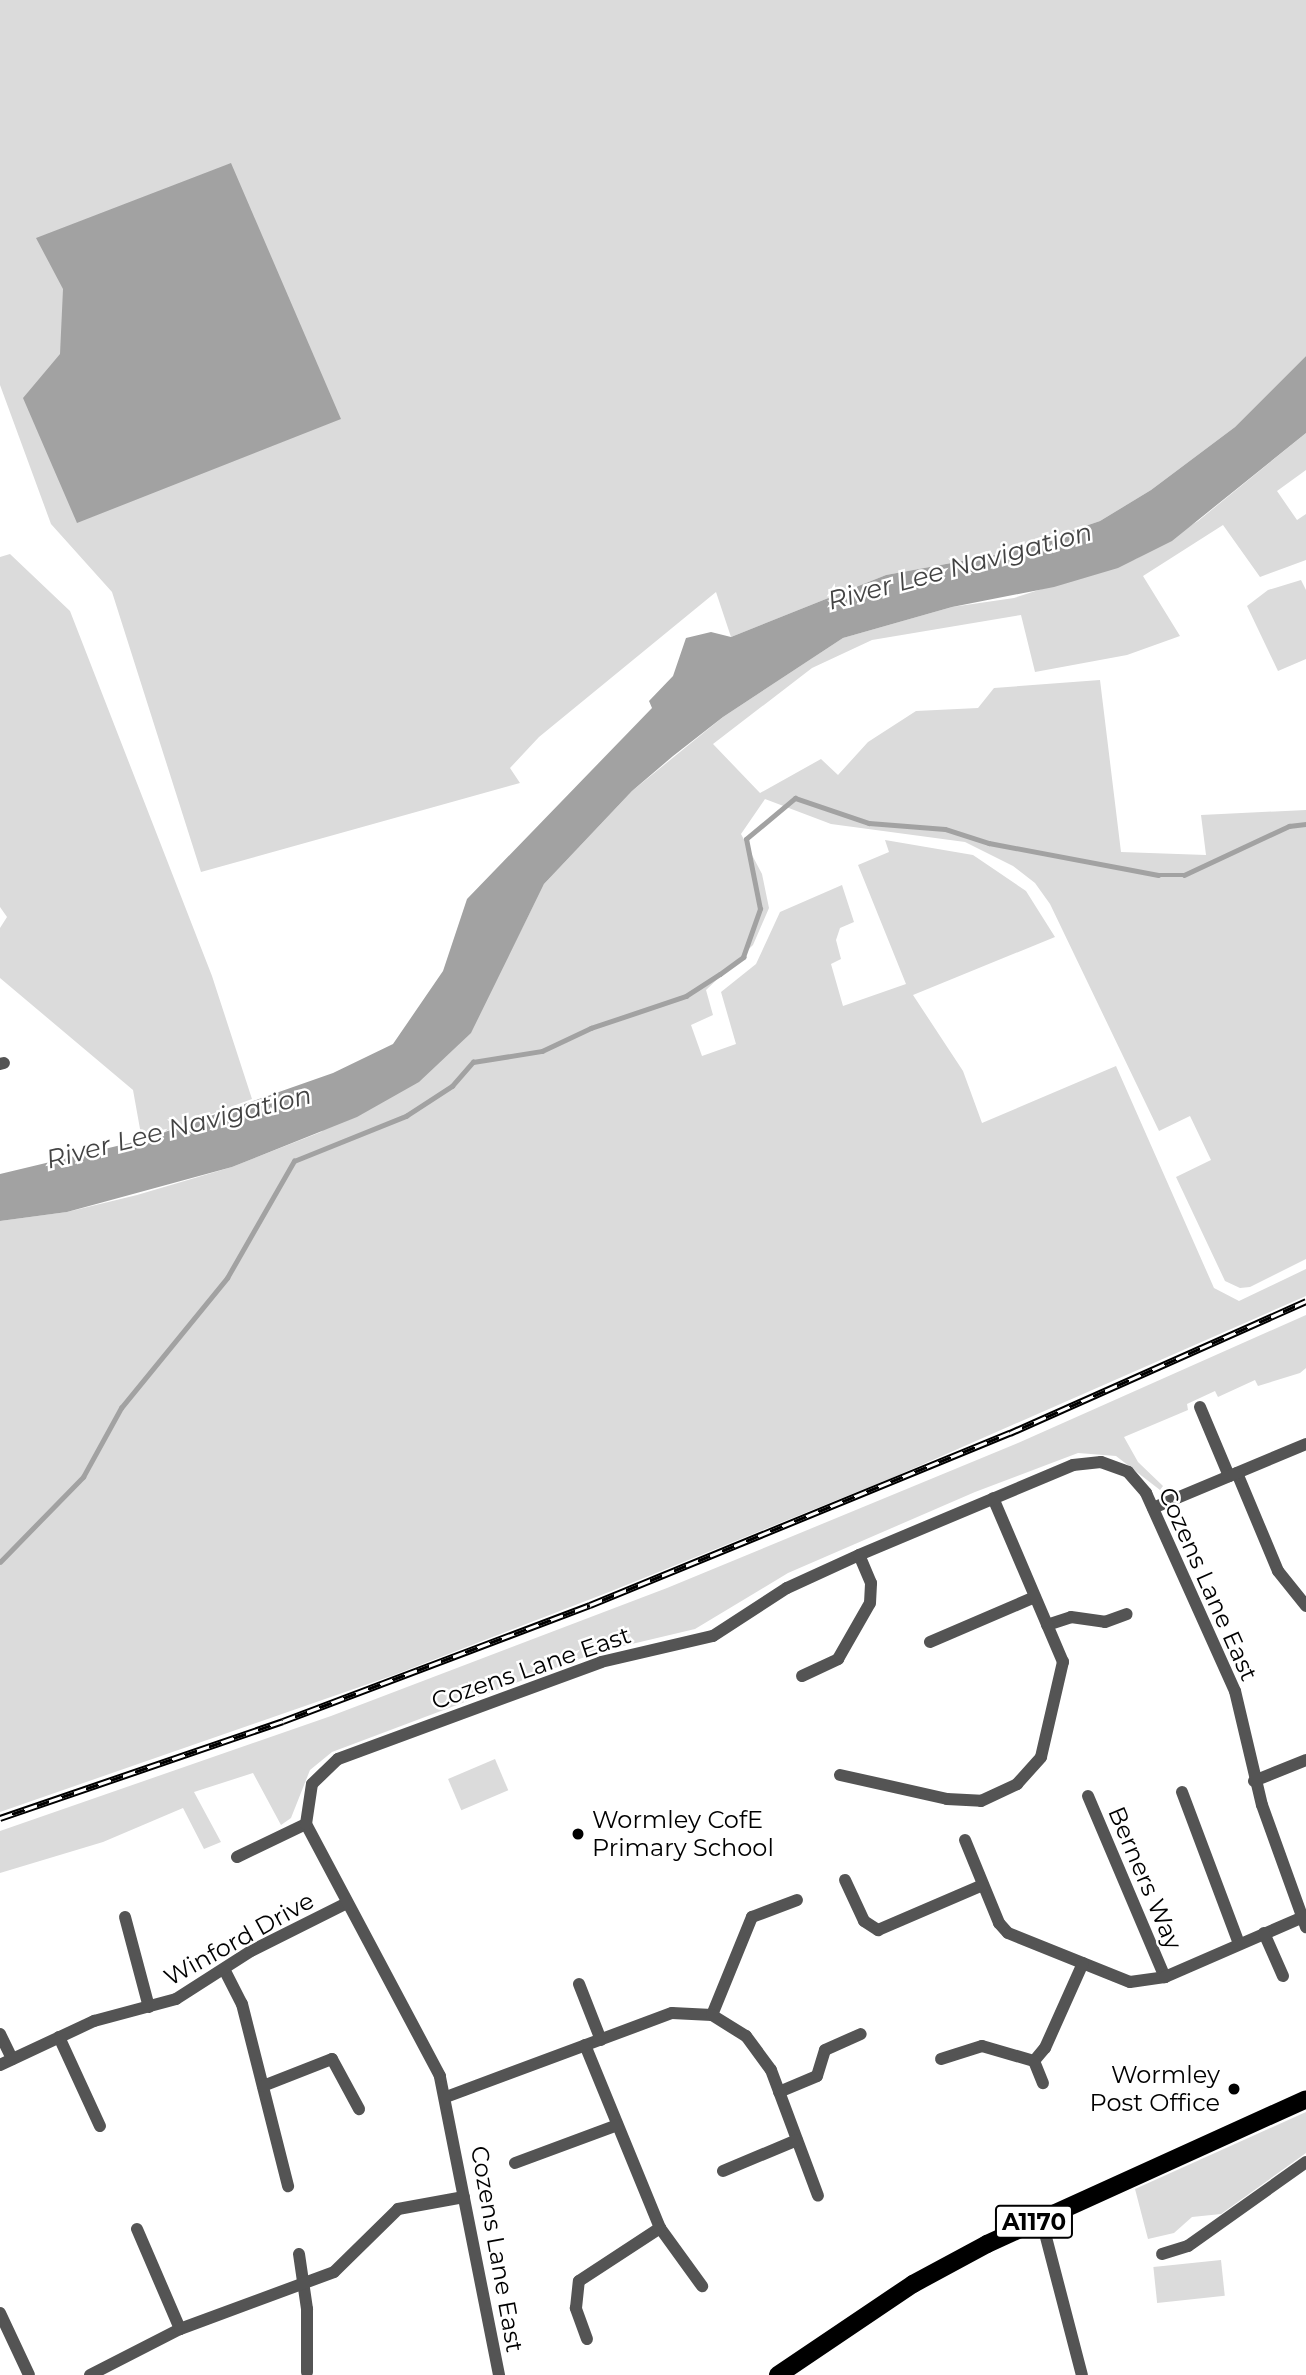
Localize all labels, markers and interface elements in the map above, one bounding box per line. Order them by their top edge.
water label: River Lee Navigation [824,517,1096,617]
water label: River Lee Navigation [43,1080,315,1176]
street label: Cozens Lane East [1152,1483,1264,1685]
street label: Cozens Lane East [428,1620,634,1716]
street label: Berners Way [1102,1802,1188,1954]
place label: Wormley CofE Primary School [592,1806,774,1862]
marker: Wormley CofE Primary School [570,1826,586,1842]
street label: Winford Drive [159,1886,319,1992]
place label: Wormley Post Office [1090,2061,1220,2117]
marker: Wormley Post Office [1226,2081,1242,2097]
street label: Cozens Lane East [465,2144,529,2354]
road number: A1170 [994,2202,1074,2242]

